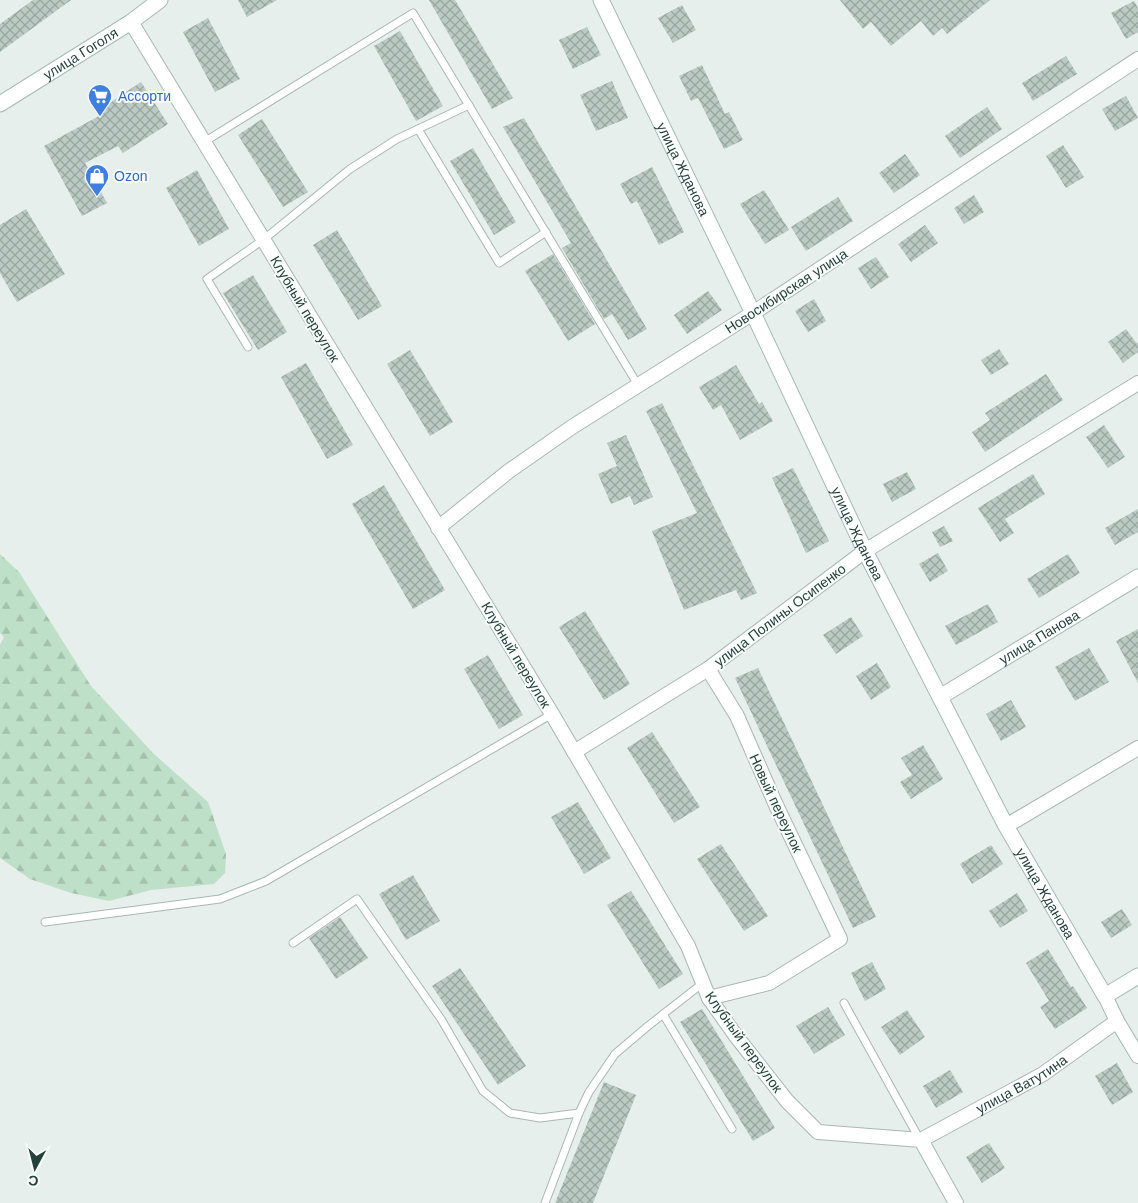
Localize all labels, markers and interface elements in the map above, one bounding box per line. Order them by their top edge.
street label: улица Гоголя [40,24,121,83]
supermarket icon: Ассорти [87,83,113,117]
place label: Ассорти [118,88,171,104]
street label: улица Жданова [654,120,713,219]
shop icon: Ozon [84,163,110,197]
place label: Ozon [114,168,147,184]
street label: Новосибирская улица [722,245,850,337]
street label: Клубный переулок [267,253,343,366]
street label: улица Жданова [828,484,887,583]
street label: улица Полины Осипенко [711,560,849,670]
street label: Клубный переулок [478,599,554,712]
street label: улица Панова [996,606,1082,667]
street label: Новый переулок [746,751,806,856]
street label: улица Жданова [1013,845,1078,942]
street label: Клубный переулок [702,988,786,1096]
street label: улица Ватутина [973,1051,1070,1117]
north arrow [10,1143,60,1193]
text: С [27,1172,39,1189]

